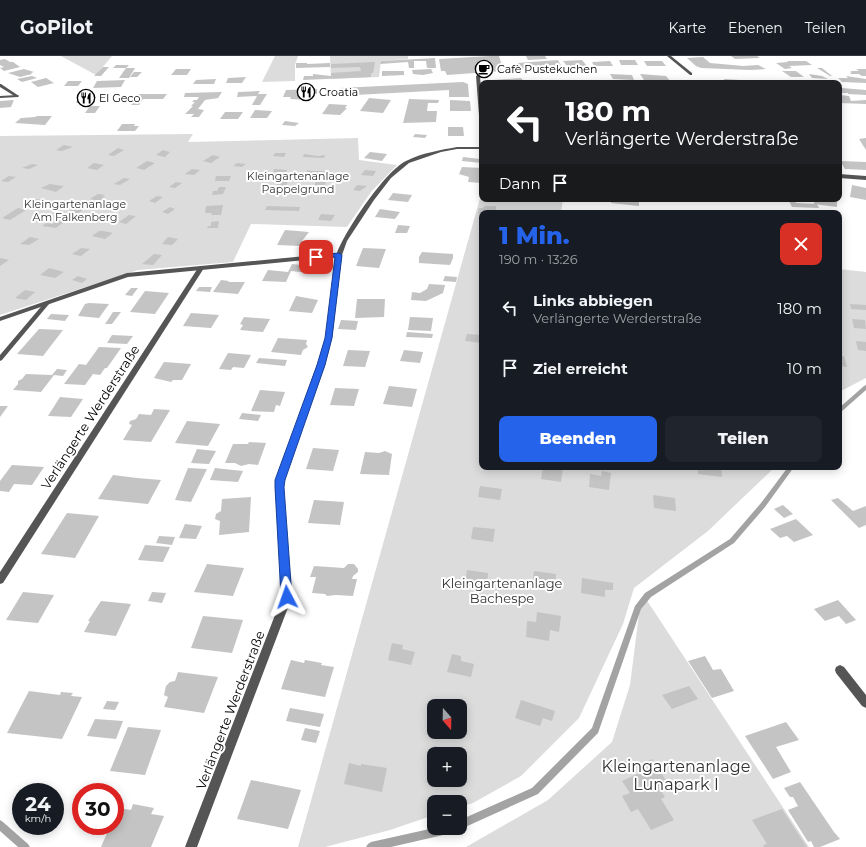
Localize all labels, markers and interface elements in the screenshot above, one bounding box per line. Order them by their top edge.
text: GoPilot [20,16,93,39]
text: Karte [668,19,706,37]
text: Ebenen [728,19,783,37]
text: Teilen [805,19,846,37]
cafe icon: Cafè Pustekuchen [474,59,494,79]
place label: Cafè Pustekuchen [497,62,597,76]
restaurant icon: Croatia [296,82,316,102]
place label: Croatia [319,85,358,99]
restaurant icon: El Geco [76,88,96,108]
place label: El Geco [99,91,140,105]
text: 180 m [565,94,651,128]
icon: left [499,96,551,148]
text: Verlängerte Werderstraße [565,128,799,150]
park label: Kleingartenanlage Pappelgrund [247,169,350,196]
icon: arrive [549,172,571,194]
text: Dann [499,174,541,193]
park label: Kleingartenanlage Am Falkenberg [24,197,127,224]
text: 1 Min. [499,221,570,250]
button: close [780,223,822,265]
pin [299,240,333,274]
icon: arrive [305,246,327,268]
text: 190 m · 13:26 [499,251,578,267]
text: Links abbiegen [533,291,653,310]
icon: left [499,297,521,319]
text: 180 m [777,299,822,318]
text: Verlängerte Werderstraße [533,310,702,326]
street label: Verlängerte Werderstraße [37,342,143,492]
icon: arrive [499,357,521,379]
text: Ziel erreicht [533,359,628,378]
text: 10 m [787,359,822,378]
button: Beenden [499,416,657,462]
button: Teilen [665,416,822,462]
park label: Kleingartenanlage Bachespe [442,575,563,606]
position arrow [266,576,308,618]
street label: Verlängerte Werderstraße [192,628,268,792]
north arrow [427,699,467,739]
map controls [427,699,467,835]
button: + [427,747,467,787]
park label: Kleingartenanlage Lunapark I [602,757,750,794]
speed limit sign: 30 [72,783,124,835]
text: 24 [25,792,51,816]
button: − [427,795,467,835]
text: km/h [25,812,51,825]

